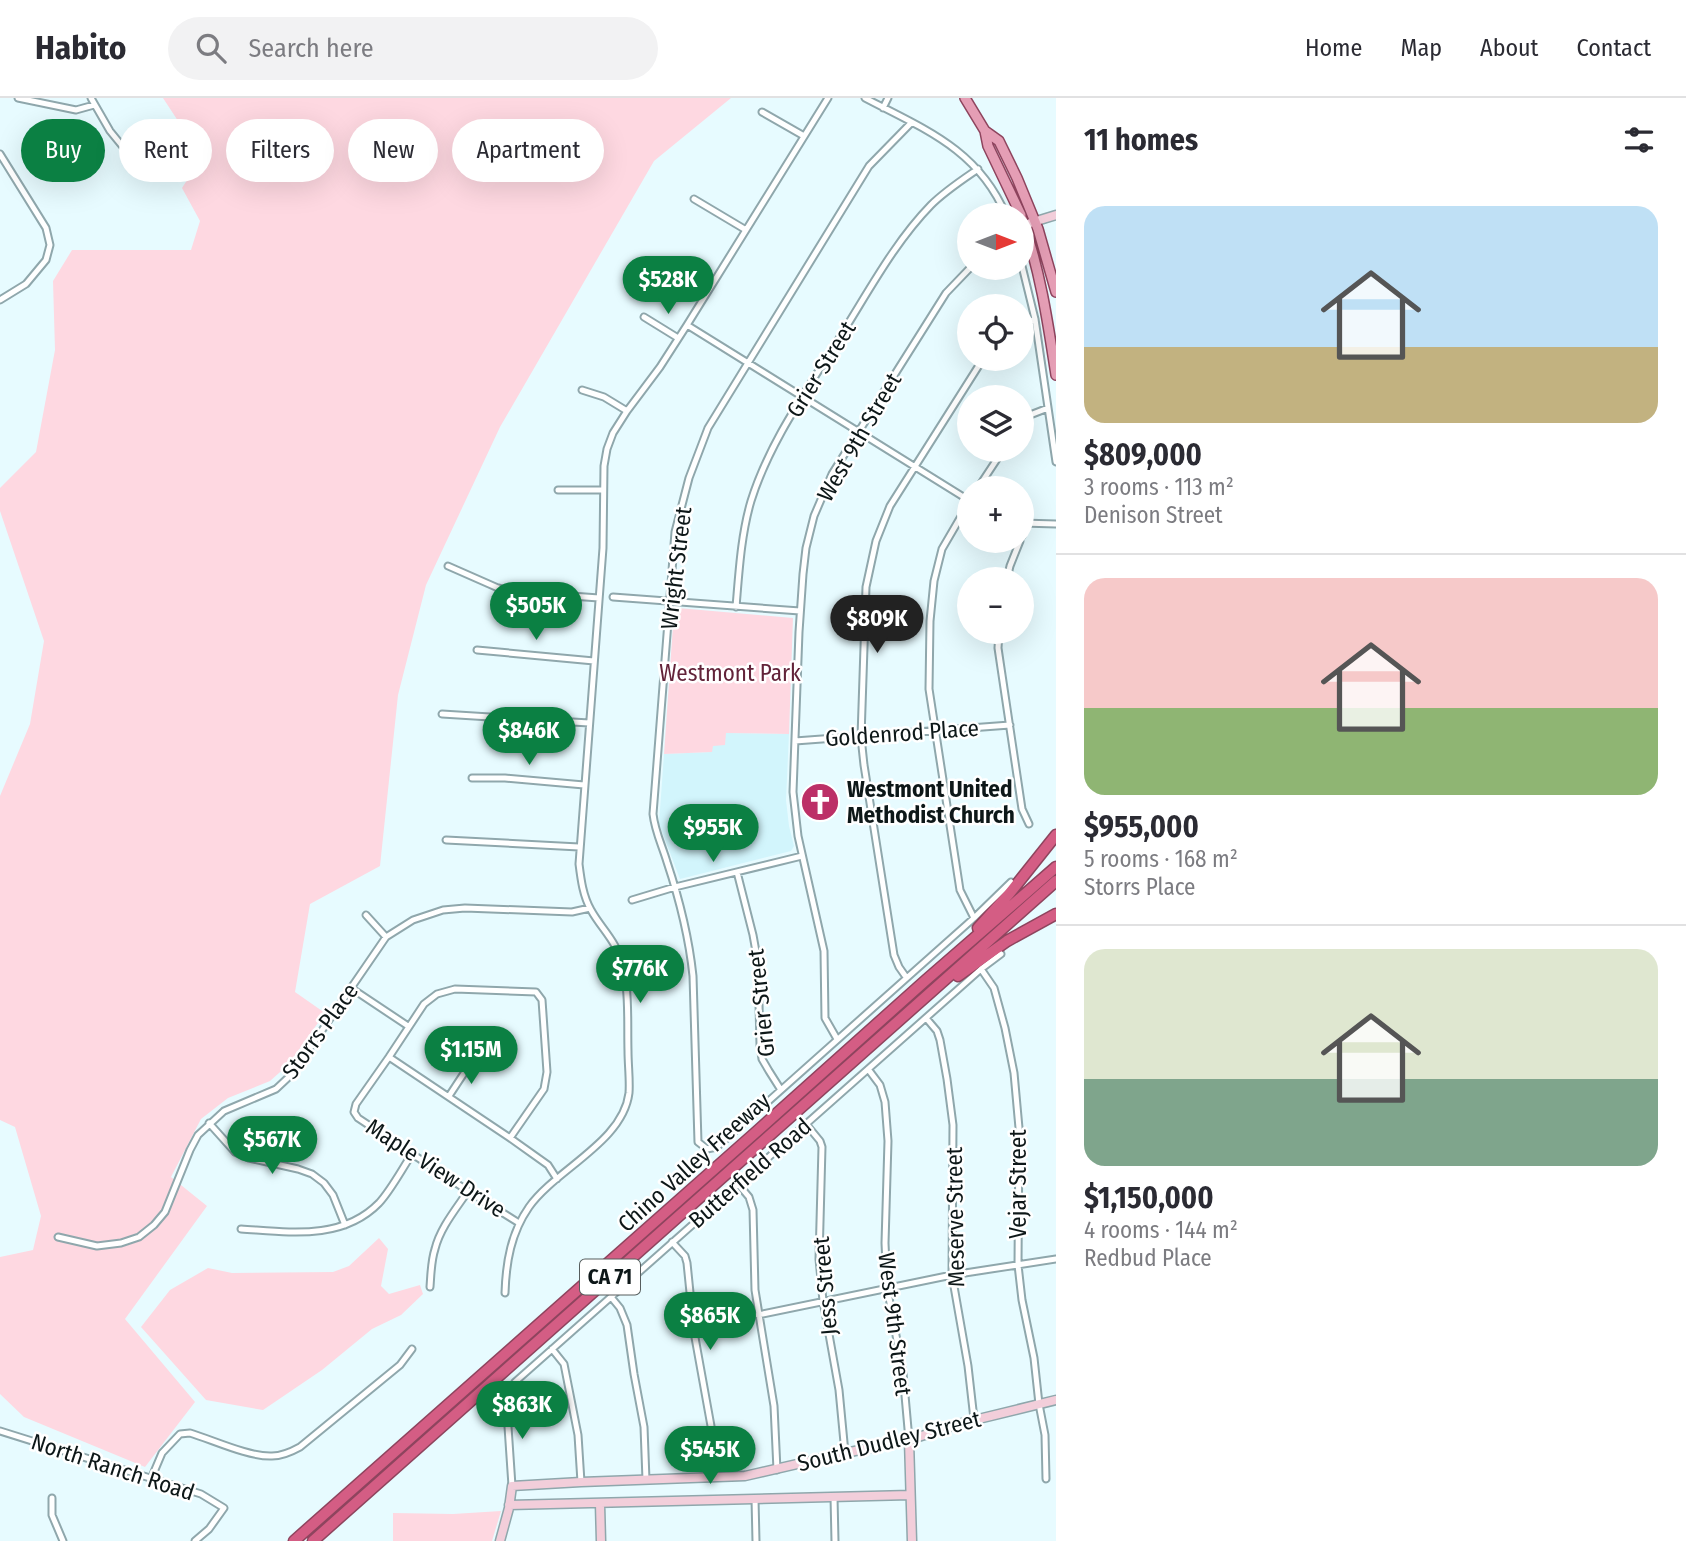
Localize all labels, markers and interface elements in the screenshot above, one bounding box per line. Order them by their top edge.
search box [168,17,658,80]
text: Habito [35,28,126,68]
icon: search [192,29,230,67]
text: Search here [248,33,374,64]
text: Home [1305,34,1362,62]
text: Map [1400,34,1442,62]
text: About [1480,34,1538,62]
text: Contact [1576,34,1651,62]
chip: Buy [21,119,105,182]
chip: Rent [119,119,212,182]
chip: Filters [226,119,334,182]
chip: New [348,119,438,182]
chip: Apartment [452,119,604,182]
icon: filters [1620,121,1658,159]
text: 11 homes [1084,122,1198,158]
north arrow [957,203,1034,280]
map controls [957,203,1034,644]
icon: home [1308,252,1434,378]
pin: $528K [619,256,717,316]
text: $528K [639,265,697,293]
button: locate [957,294,1034,371]
street label: Grier Street [780,315,862,422]
street label: West 9th Street [811,367,907,506]
button: layers [957,385,1034,462]
text: $809,000 [1084,437,1202,473]
text: 3 rooms · 113 m² [1084,473,1234,501]
button: + [957,476,1034,553]
text: Denison Street [1084,501,1223,529]
street label: Wright Street [655,505,697,631]
button: − [957,567,1034,644]
pin: $505K [487,582,585,642]
text: $505K [506,591,566,619]
pin: $809K [828,596,926,655]
text: $809K [846,604,908,632]
icon: home [1308,624,1434,750]
park label: Westmont Park [659,659,801,687]
pin: $846K [480,708,578,767]
street label: Goldenrod Place [824,714,980,752]
text: $846K [499,716,559,744]
place label: Westmont United Methodist Church [847,775,1015,829]
church icon: Westmont United Methodist Church [799,781,841,823]
pin: $955K [664,804,762,864]
text: $955,000 [1084,809,1199,845]
text: $955K [684,813,742,841]
text: 5 rooms · 168 m² [1084,845,1238,873]
text: Storrs Place [1084,873,1195,901]
pin: $776K [591,946,689,1005]
street label: Grier Street [741,947,781,1058]
text: $776K [612,954,668,982]
street label: Storrs Place [276,978,364,1084]
icon: home [1308,995,1434,1121]
pin: $1.15M [414,1026,528,1086]
text: $1.15M [441,1035,501,1063]
street label: Chino Valley Freeway [612,1086,776,1238]
street label: Butterfield Road [683,1112,817,1234]
street label: Maple View Drive [361,1113,511,1223]
pin: $567K [223,1116,321,1176]
text: $567K [243,1125,301,1153]
street label: Vejar Street [1004,1129,1032,1239]
street label: Meserve Street [940,1146,970,1287]
text: $1,150,000 [1084,1180,1214,1216]
text: 4 rooms · 144 m² [1084,1216,1238,1244]
street label: Jess Street [807,1235,843,1337]
text: Redbud Place [1084,1244,1212,1272]
street label: West 9th Street [872,1251,918,1398]
road number: CA 71 [580,1260,640,1294]
pin: $865K [661,1292,759,1352]
text: $865K [680,1301,740,1329]
pin: $863K [473,1382,571,1441]
text: $863K [492,1390,552,1418]
street label: South Dudley Street [795,1405,984,1477]
pin: $545K [661,1426,759,1486]
street label: North Ranch Road [28,1427,198,1507]
text: $545K [681,1435,740,1463]

